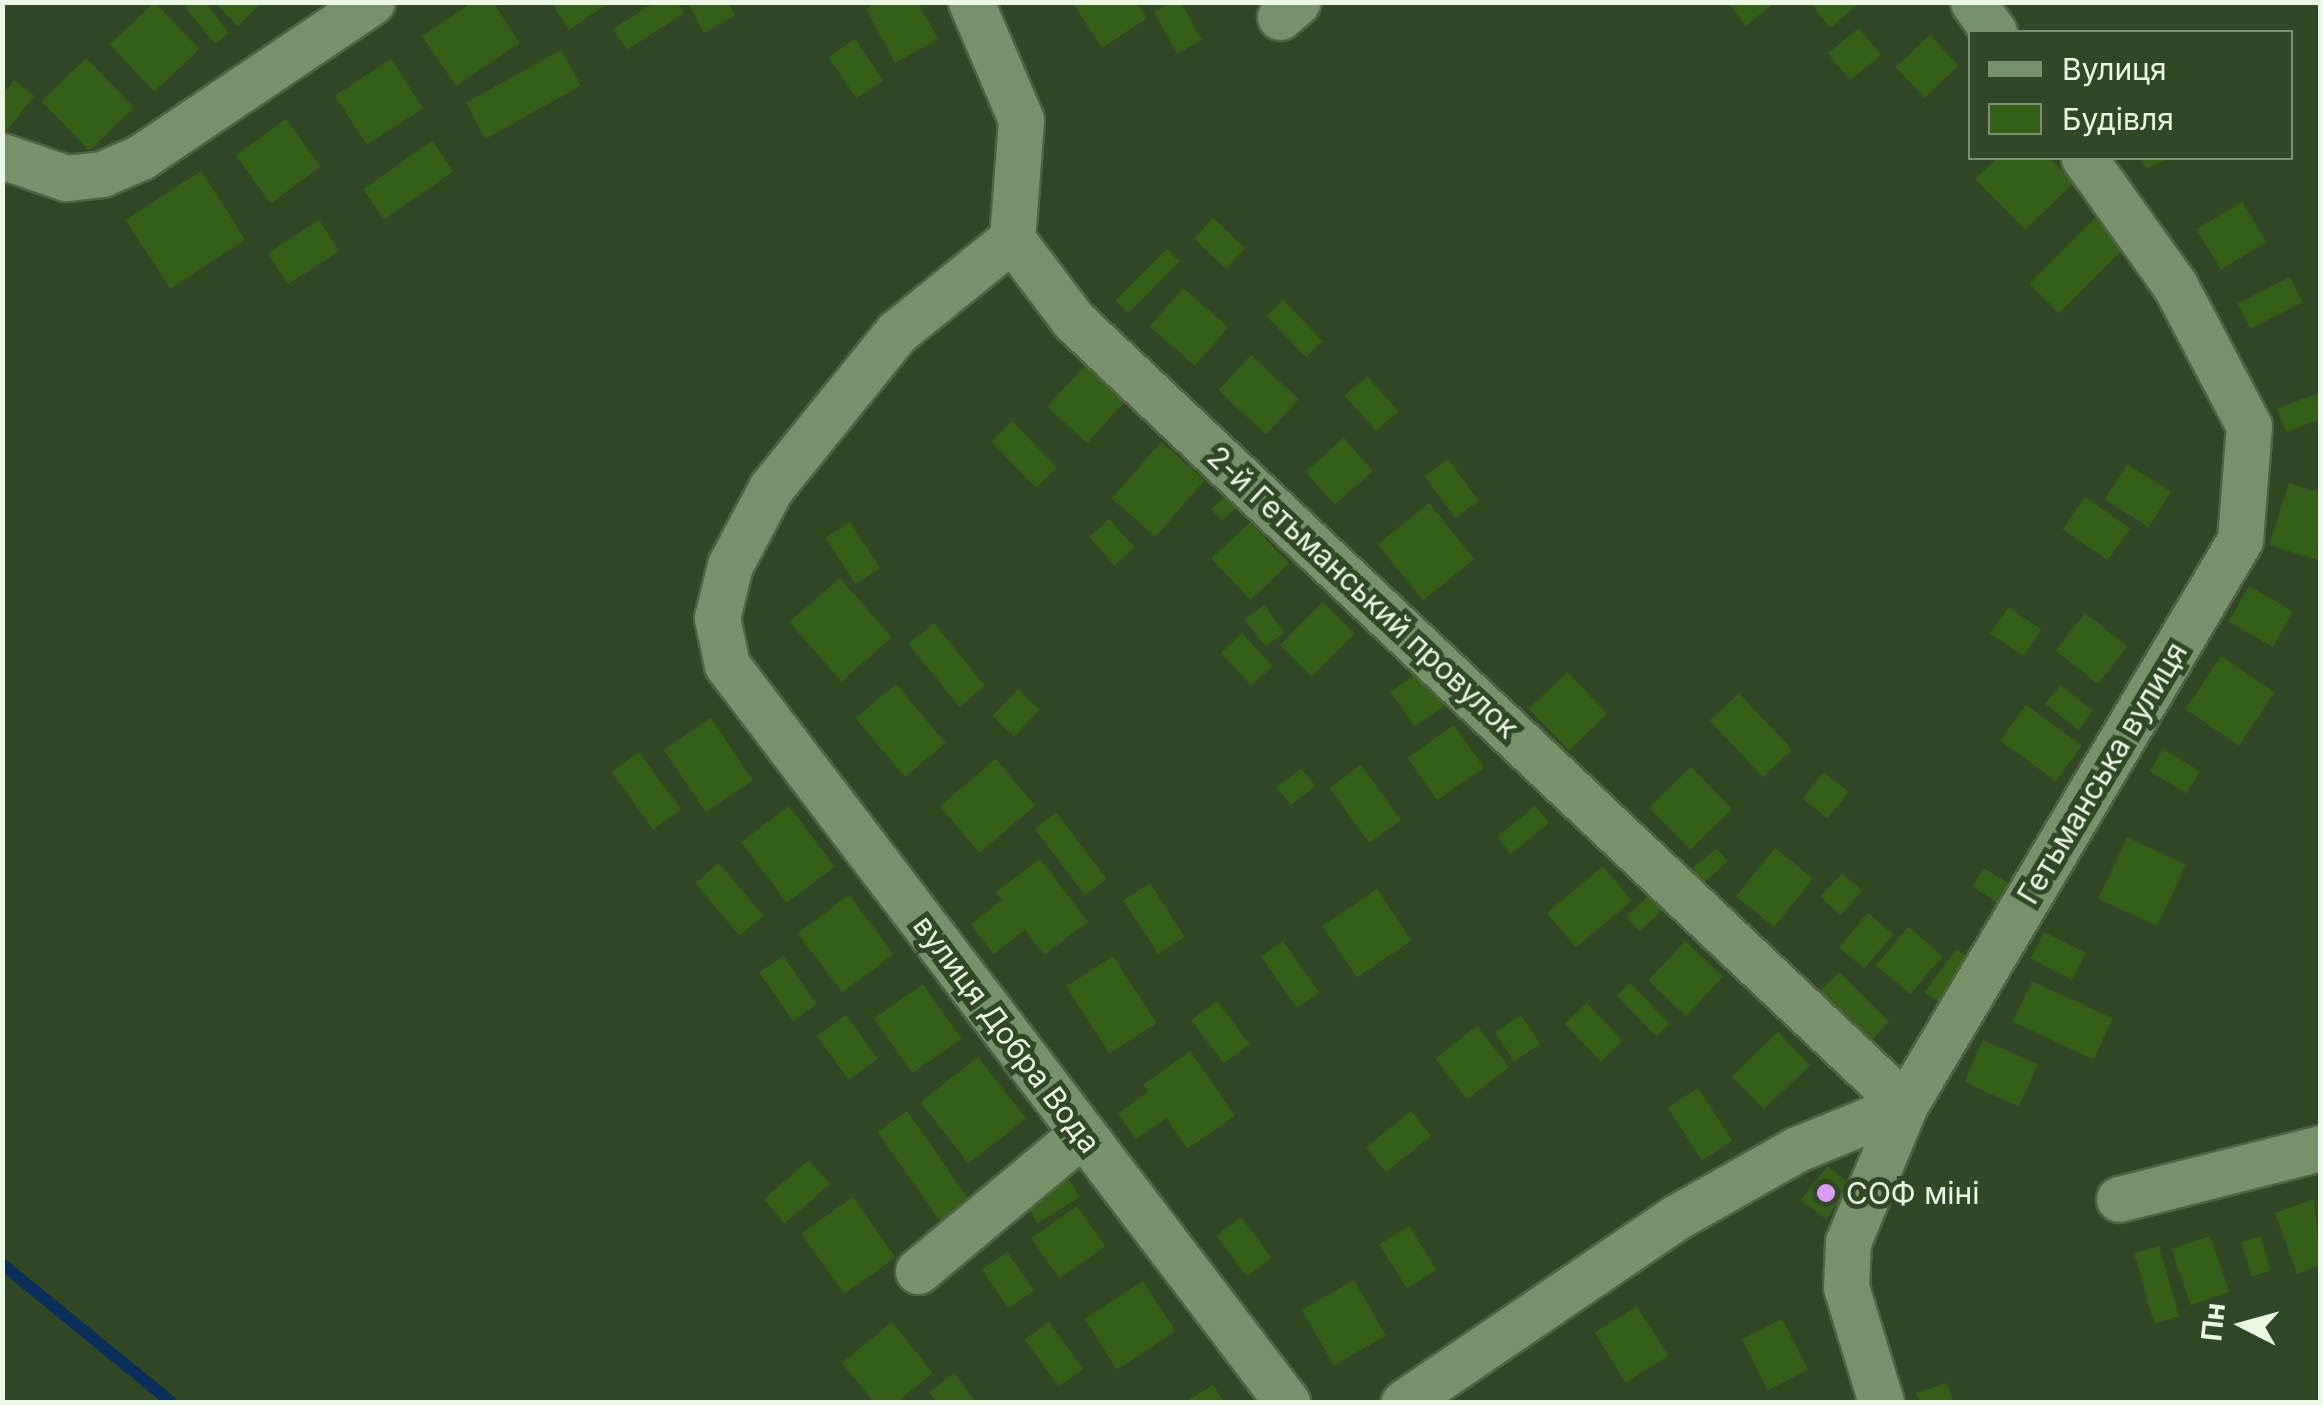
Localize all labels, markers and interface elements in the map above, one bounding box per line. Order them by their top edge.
legend [1968,30,2293,160]
text: Вулиця [2062,51,2167,87]
text: Будівля [2062,101,2174,137]
street label: 2-й Гетьманський провулок [1200,438,1526,746]
street label: Гетьманська вулиця [2010,636,2194,910]
street label: вулиця Добра Вода [906,908,1108,1160]
place label: СОФ міні [1846,1175,1980,1211]
marker: СОФ міні [1815,1182,1837,1204]
north arrow [2193,1275,2293,1375]
text: Пн [2194,1301,2232,1343]

